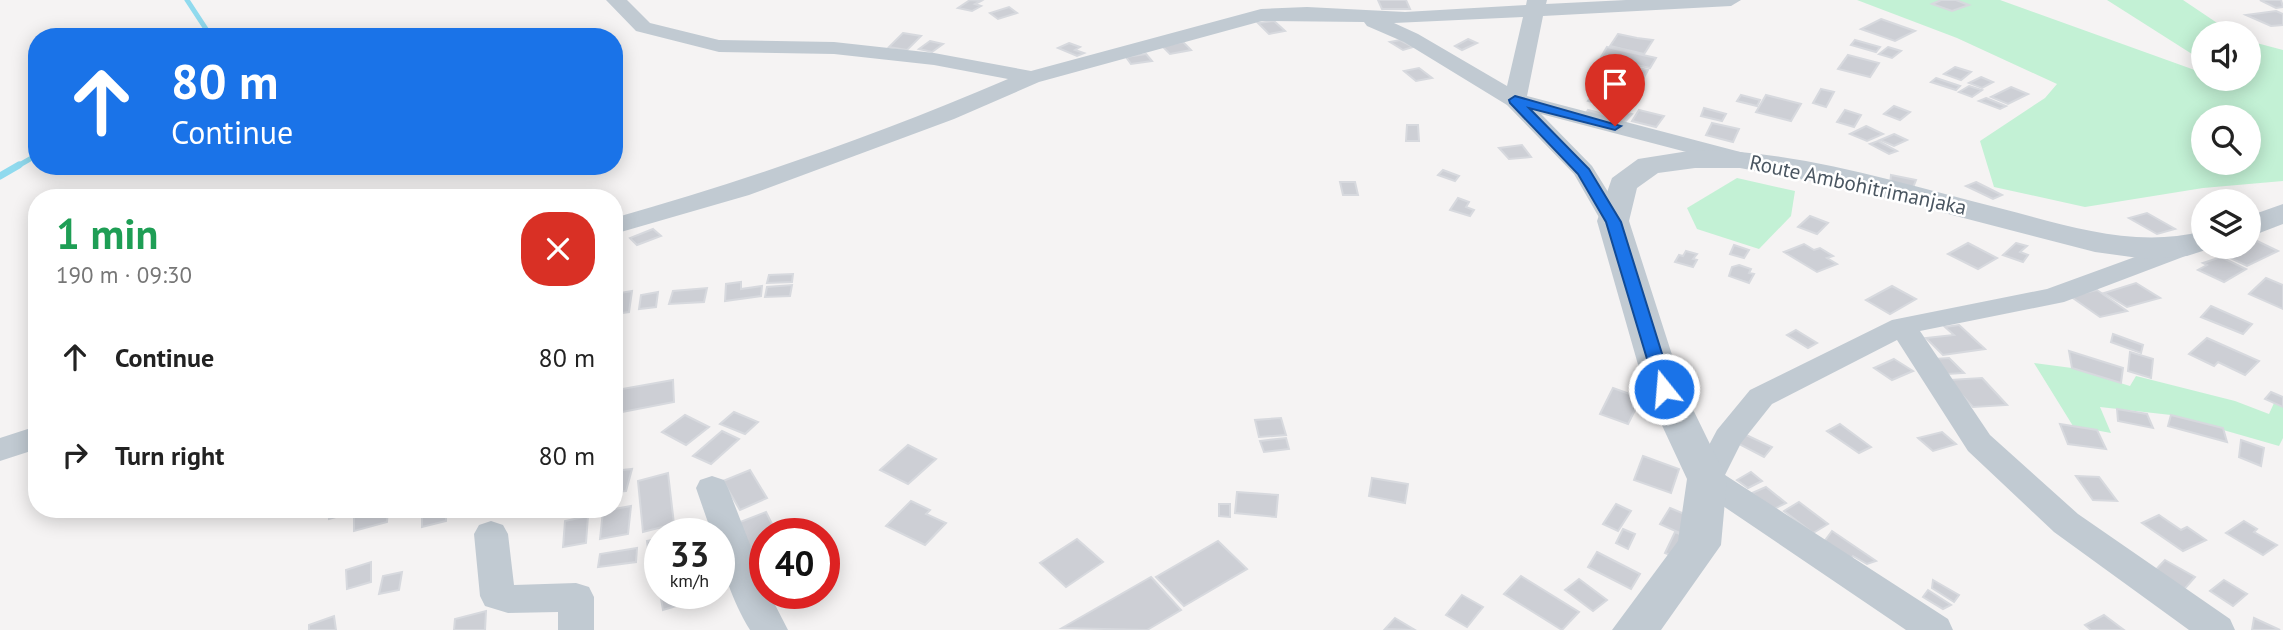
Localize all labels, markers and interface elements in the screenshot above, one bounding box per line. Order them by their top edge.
map controls [2191,21,2261,259]
button: sound [2191,21,2261,91]
text: 80 m [171,49,278,113]
pin [1585,54,1645,126]
icon: ahead [56,56,147,147]
icon: arrive [1596,65,1634,103]
button: search [2191,105,2261,175]
text: Continue [171,111,293,153]
street label: Route Ambohitrimanjaka [1747,148,1969,221]
button: layers [2191,189,2261,259]
text: 1 min [56,206,158,261]
button: close [521,212,595,286]
text: 190 m · 09:30 [56,260,192,289]
icon: ahead [56,338,94,376]
text: Continue [115,341,214,374]
text: 80 m [539,341,595,374]
position arrow [1627,352,1701,426]
icon: right [56,436,94,474]
text: Turn right [115,439,224,472]
text: 80 m [539,439,595,472]
speed limit sign: 40 [749,518,840,609]
text: 33 [670,531,709,577]
text: km/h [670,569,709,592]

